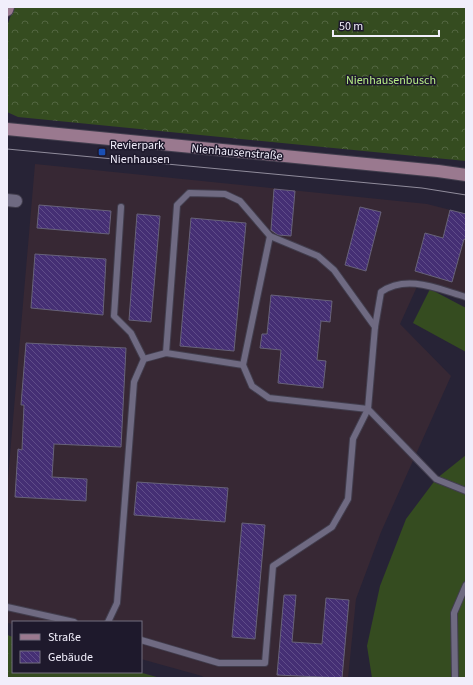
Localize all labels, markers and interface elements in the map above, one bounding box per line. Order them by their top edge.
scale bar [333,12,439,38]
text: 50 m [339,18,363,35]
park label: Nienhausenbusch [346,72,436,89]
place label: Revierpark Nienhausen [110,137,170,168]
street label: Nienhausenstraße [191,140,283,165]
marker: Revierpark Nienhausen [97,147,107,157]
legend [12,621,142,673]
text: Straße [48,629,81,646]
text: Gebäude [48,649,93,666]

